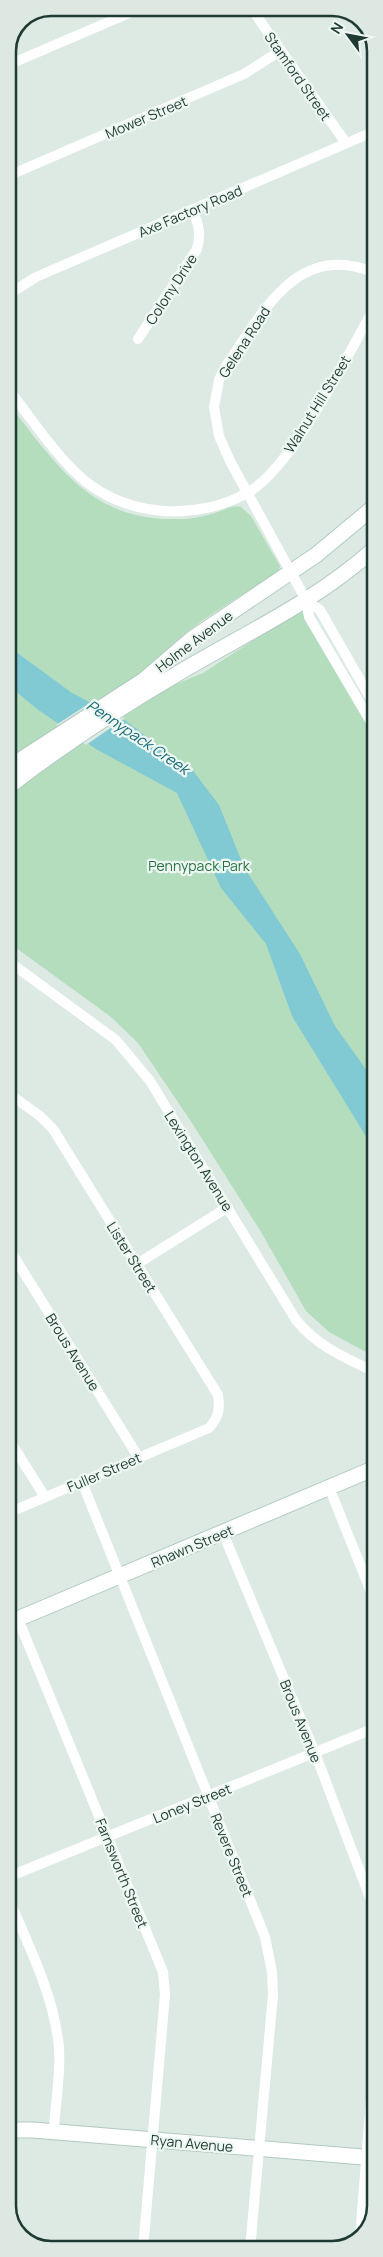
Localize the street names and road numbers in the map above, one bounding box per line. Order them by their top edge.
street label: Stamford Street [260,28,336,124]
street label: Mower Street [102,91,190,143]
street label: Axe Factory Road [135,181,245,241]
street label: Colony Drive [141,250,201,328]
street label: Gelena Road [214,303,274,381]
street label: Walnut Hill Street [279,351,355,456]
street label: Holme Avenue [152,606,236,676]
street label: Lexington Avenue [160,1107,238,1215]
street label: Lister Street [103,1218,162,1296]
street label: Brous Avenue [42,1310,104,1394]
street label: Fuller Street [64,1448,144,1496]
street label: Rhawn Street [148,1520,236,1572]
street label: Brous Avenue [276,1677,326,1765]
street label: Loney Street [150,1778,234,1827]
street label: Revere Street [207,1810,258,1900]
street label: Farnsworth Street [91,1815,153,1931]
street label: Ryan Avenue [150,2130,234,2156]

